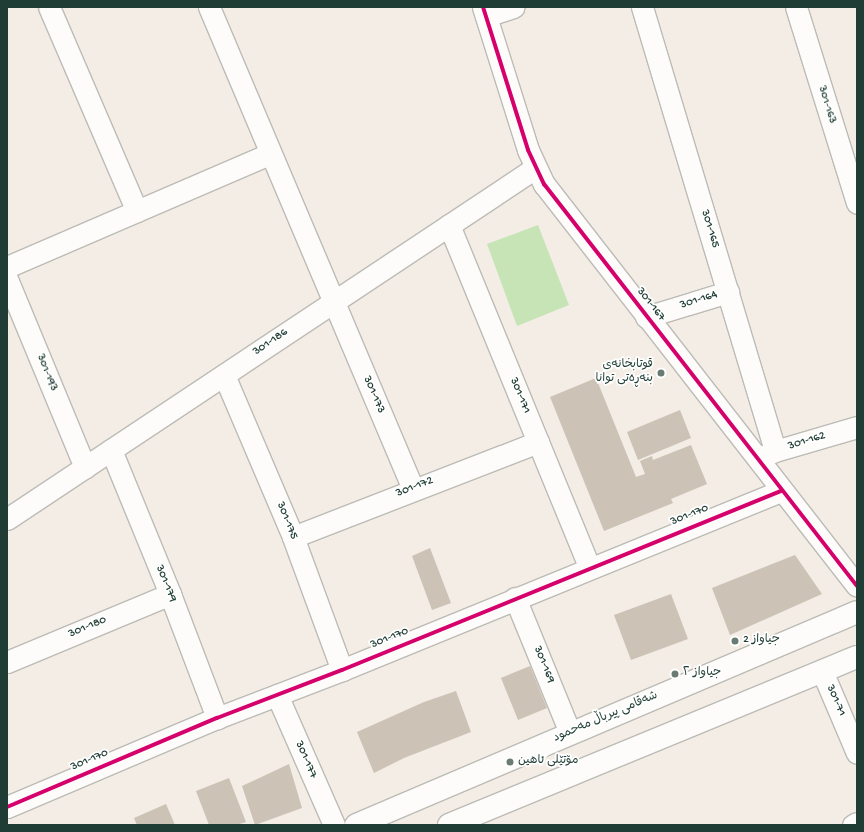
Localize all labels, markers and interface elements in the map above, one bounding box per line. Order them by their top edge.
street label: 301-163 [813,84,839,126]
street label: 301-165 [696,208,722,250]
street label: 301-167 [632,285,668,325]
street label: 301-164 [679,289,719,313]
street label: 301-186 [251,326,291,360]
street label: 301-193 [32,352,60,394]
place label: قوتابخانەی بنەڕەتی توانا [595,359,653,387]
marker: قوتابخانەی بنەڕەتی توانا [656,368,666,378]
street label: 301-173 [359,374,387,416]
street label: 301-171 [505,376,533,416]
street label: 301-162 [787,429,827,455]
street label: 301-172 [394,474,436,502]
street label: 301-175 [272,500,300,542]
street label: 301-170 [669,502,711,530]
street label: 301-179 [151,563,179,605]
street label: 301-180 [67,614,109,642]
street label: 301-170 [369,625,411,653]
place label: جیاواز 2 [743,634,780,648]
marker: جیاواز 2 [730,636,740,646]
street label: 301-169 [529,644,557,686]
place label: جیاواز ٢ [683,667,721,681]
marker: جیاواز ٢ [670,669,680,679]
street label: 301-71 [822,683,848,719]
street label: شەقامی پیرباڵ مەحمود [552,689,660,747]
street label: 301-177 [291,739,319,781]
street label: 301-170 [69,747,111,775]
place label: مۆتێلی ئاهین [518,755,578,769]
marker: مۆتێلی ئاهین [505,757,515,767]

